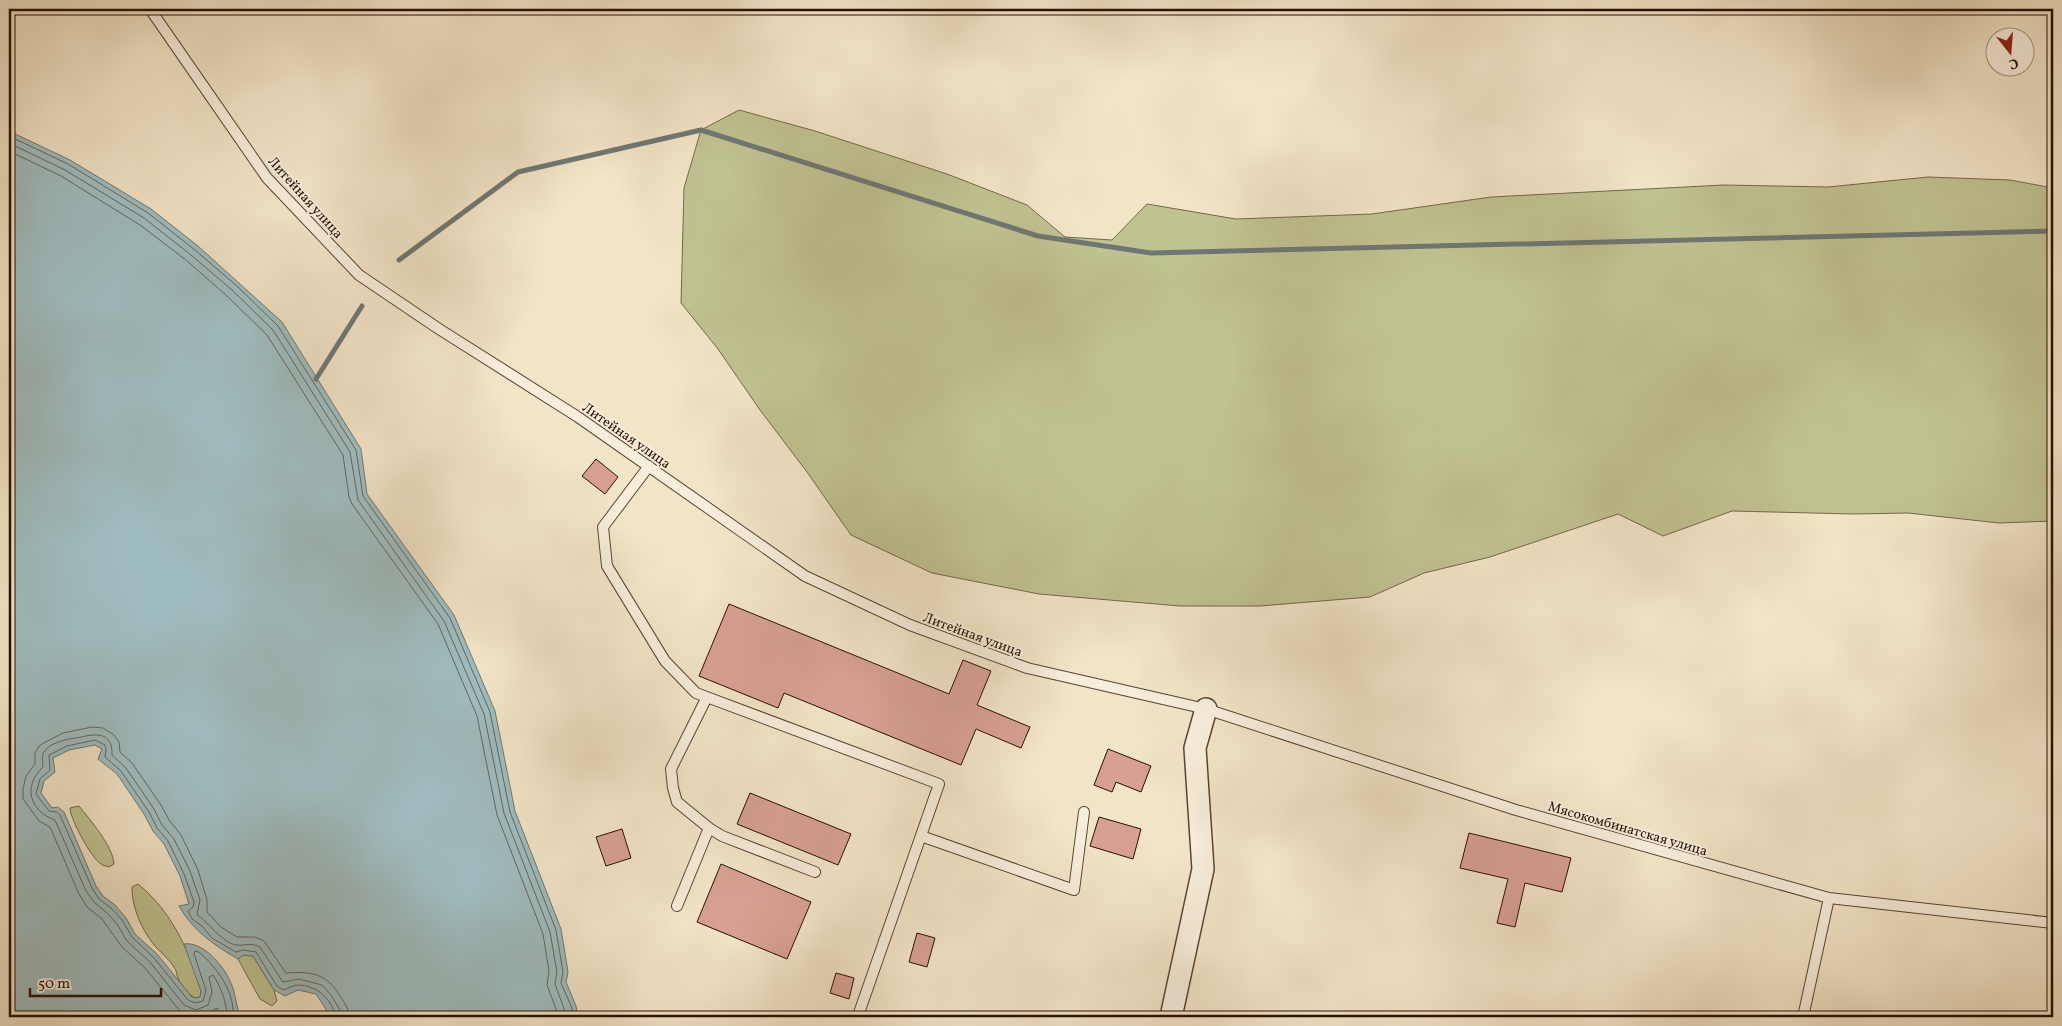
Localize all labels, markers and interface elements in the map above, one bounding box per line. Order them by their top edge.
north arrow [1984,28,2034,78]
text: С [2006,53,2020,73]
street label: Литейная улица [263,153,347,243]
street label: Литейная улица [578,399,674,474]
street label: Литейная улица [920,609,1025,662]
street label: Мясокомбинатская улица [1546,798,1710,861]
scale bar [30,966,161,998]
text: 50 m [38,974,70,995]

